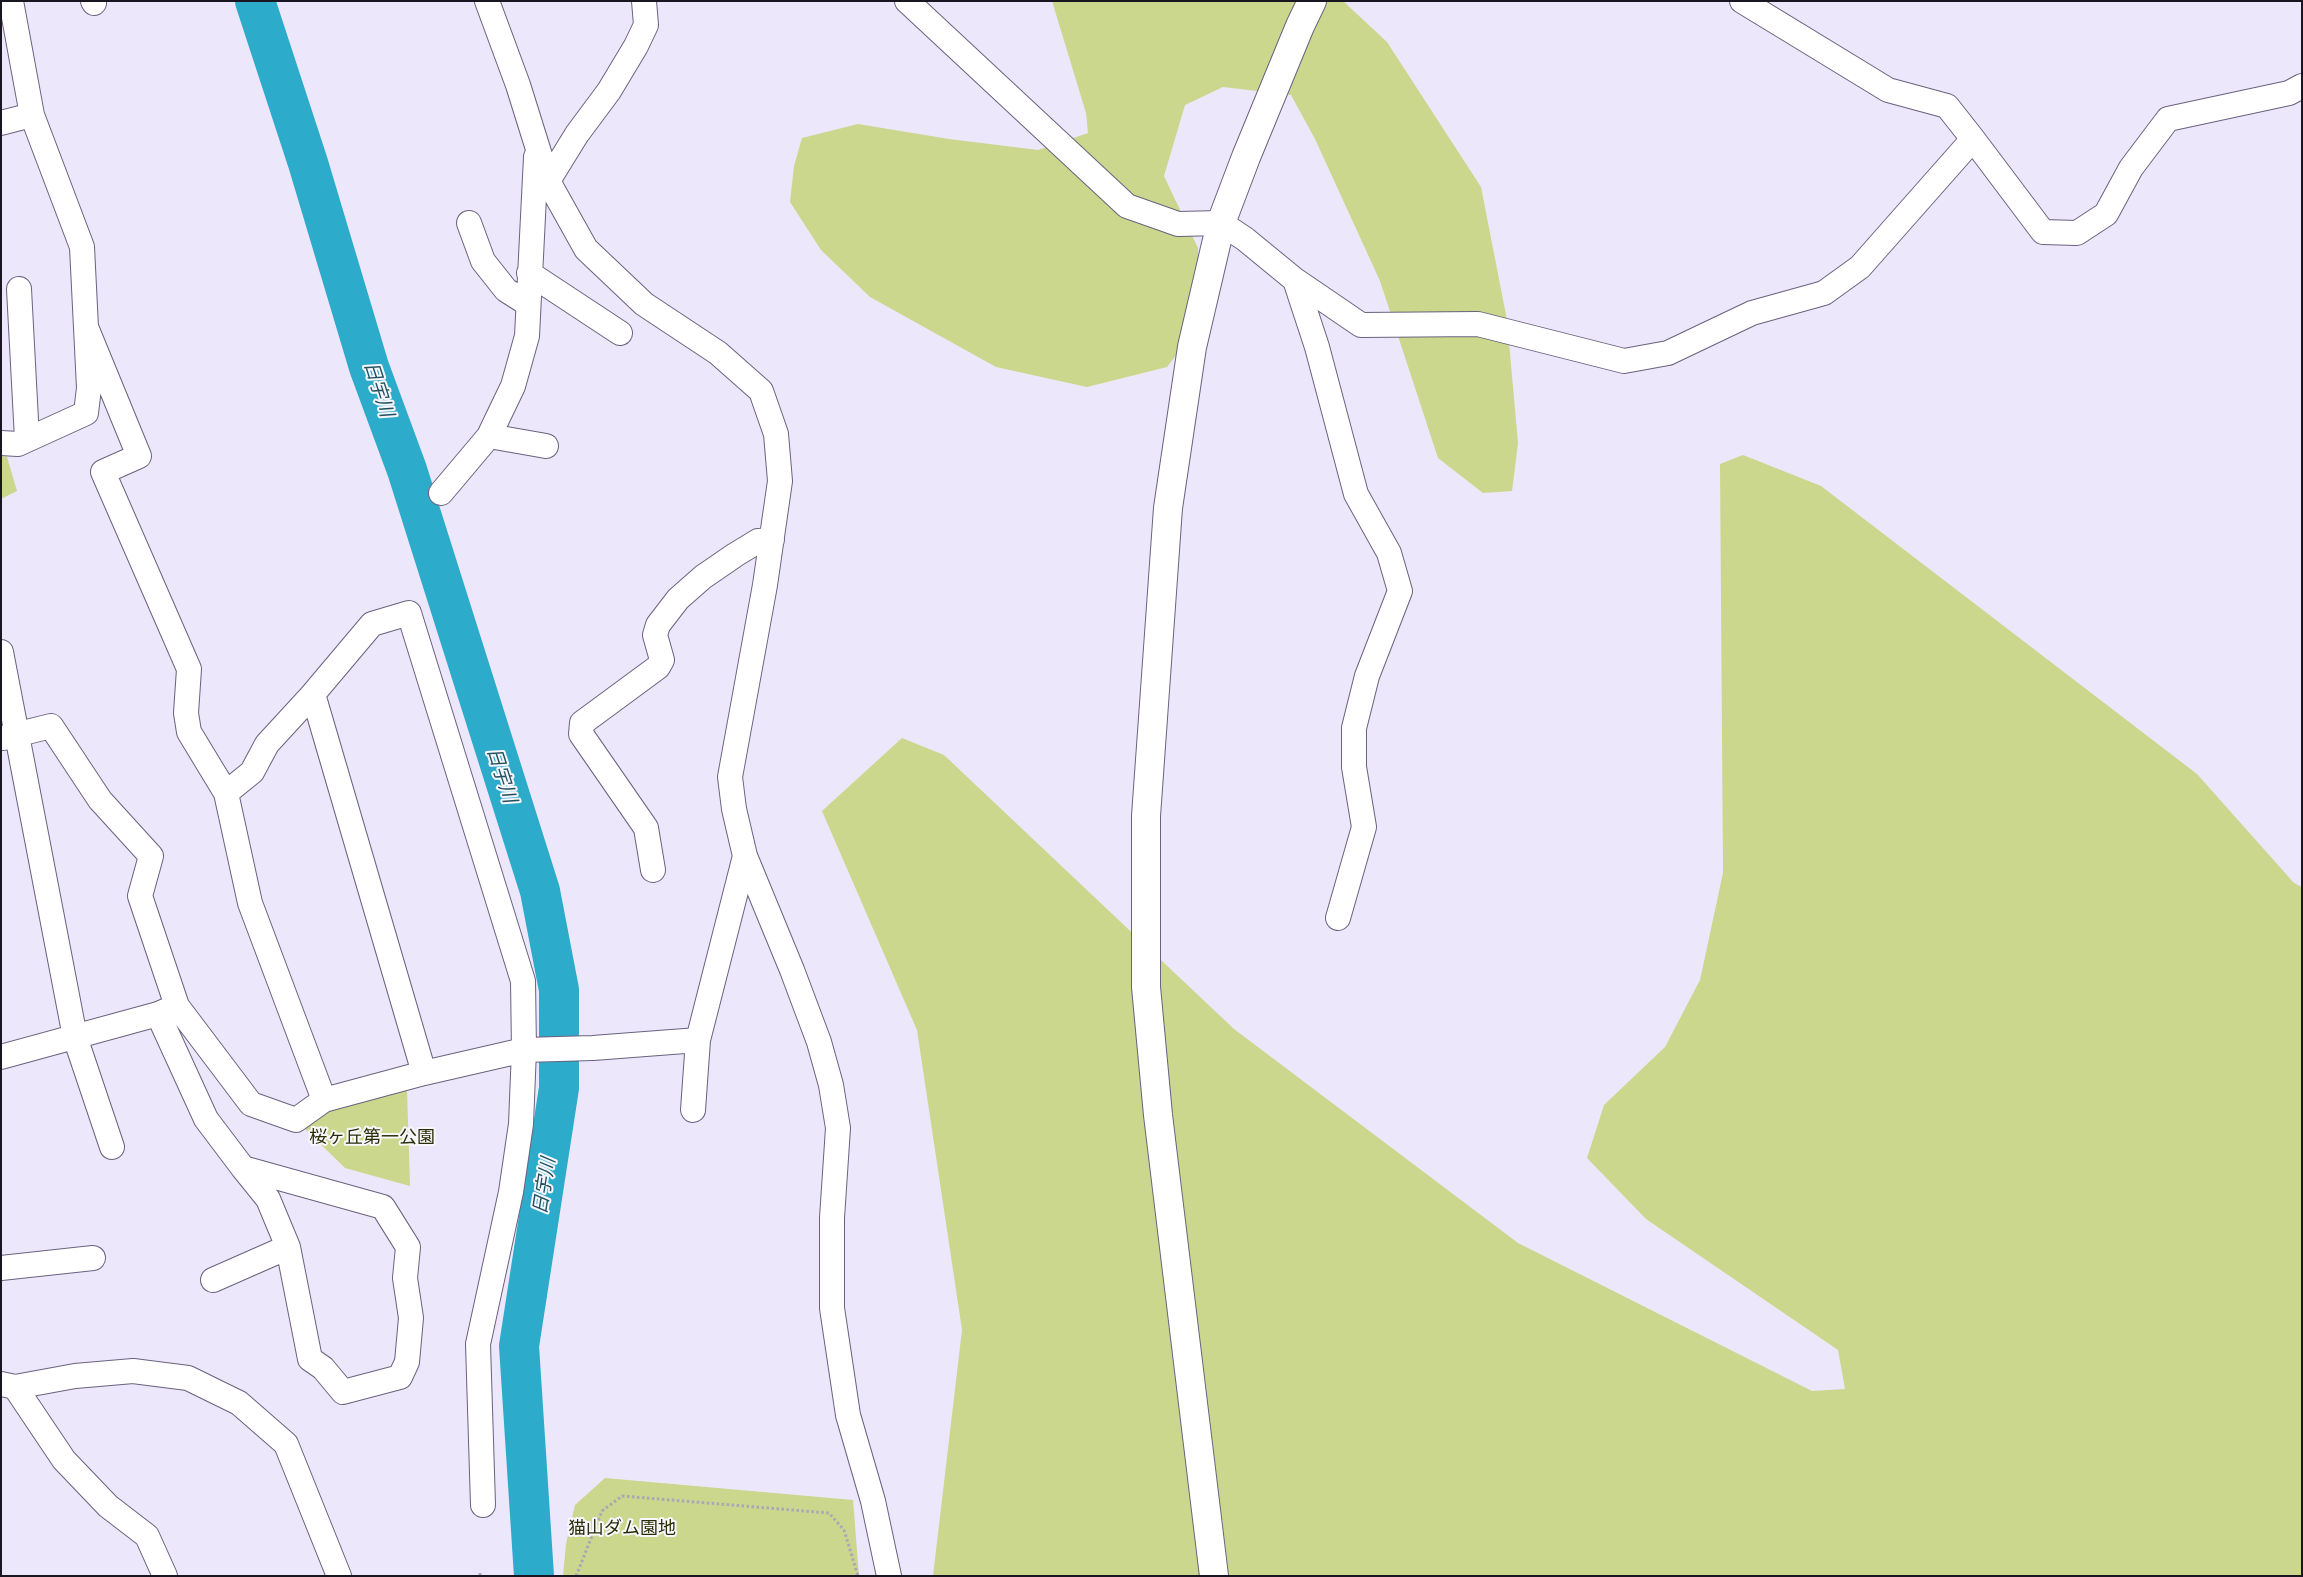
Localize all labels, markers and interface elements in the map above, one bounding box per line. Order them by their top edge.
water label: 日宇川 [359,358,399,420]
water label: 日宇川 [482,744,522,806]
park label: 桜ヶ丘第一公園 [309,1126,435,1148]
water label: 日宇川 [528,1156,560,1216]
park label: 猫山ダム園地 [568,1517,676,1539]

